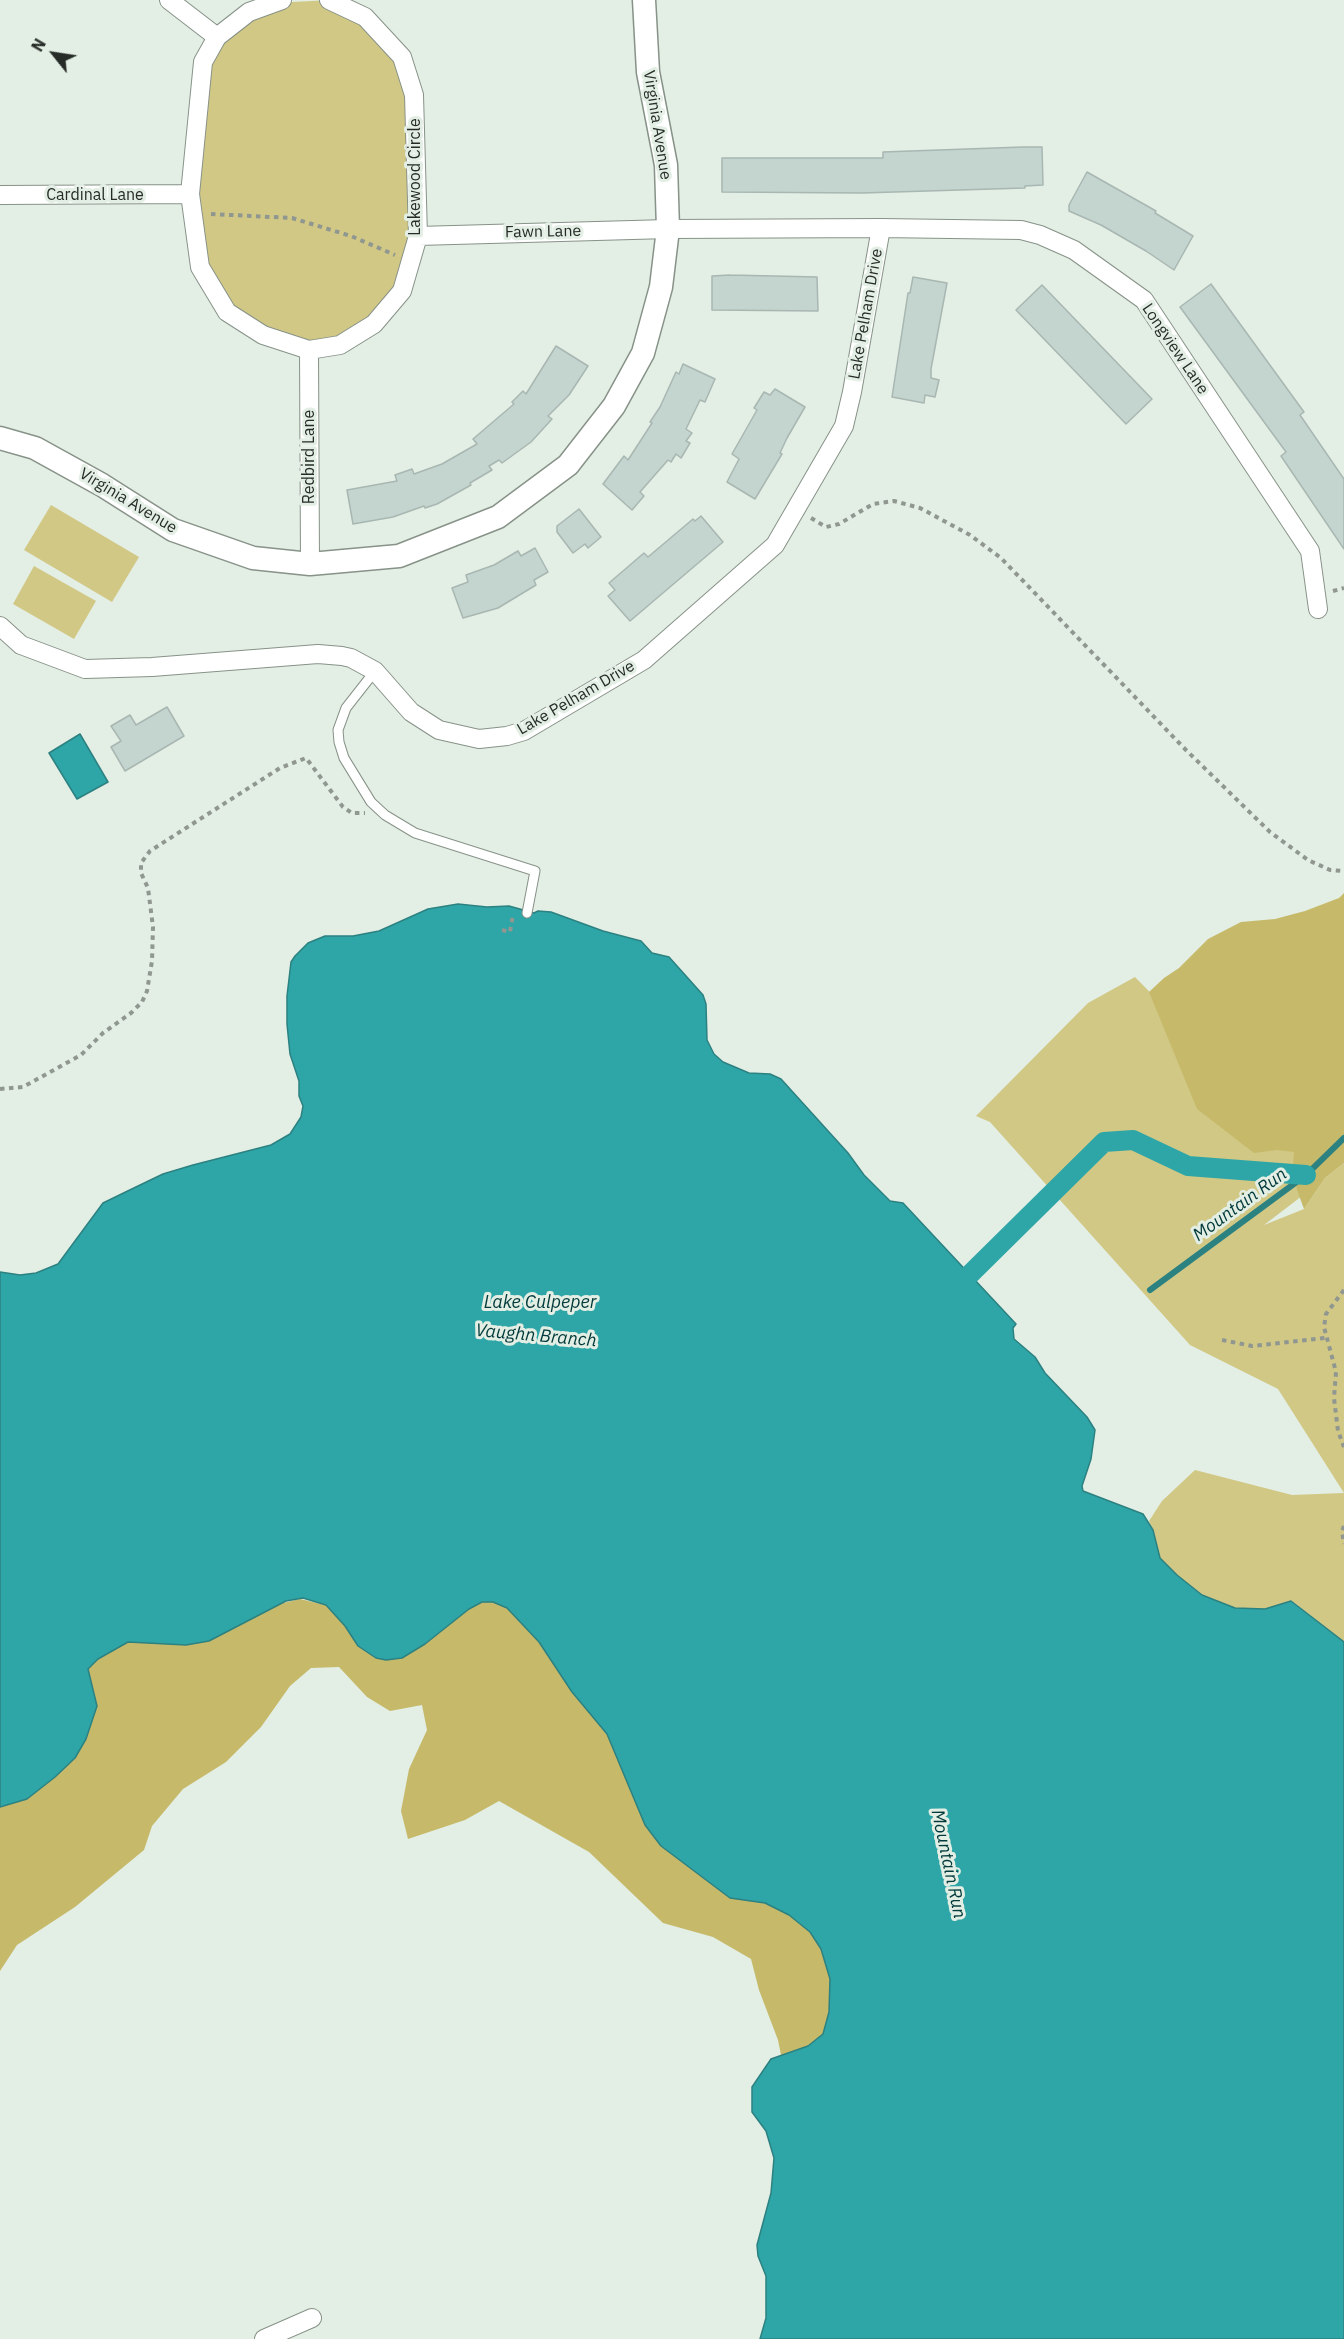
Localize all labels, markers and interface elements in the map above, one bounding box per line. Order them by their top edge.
north arrow [24,24,84,84]
text: N [27,35,50,55]
street label: Virginia Avenue [639,69,675,181]
street label: Lakewood Circle [405,118,425,236]
street label: Cardinal Lane [46,185,144,205]
street label: Fawn Lane [505,222,581,242]
street label: Lake Pelham Drive [845,247,887,381]
street label: Longview Lane [1138,300,1212,398]
street label: Redbird Lane [299,410,319,504]
street label: Virginia Avenue [76,464,180,538]
street label: Lake Pelham Drive [514,657,638,739]
water label: Mountain Run [1189,1164,1291,1246]
water label: Lake Culpeper [484,1292,596,1314]
water label: Vaughn Branch [474,1320,598,1352]
water label: Mountain Run [926,1808,970,1920]

